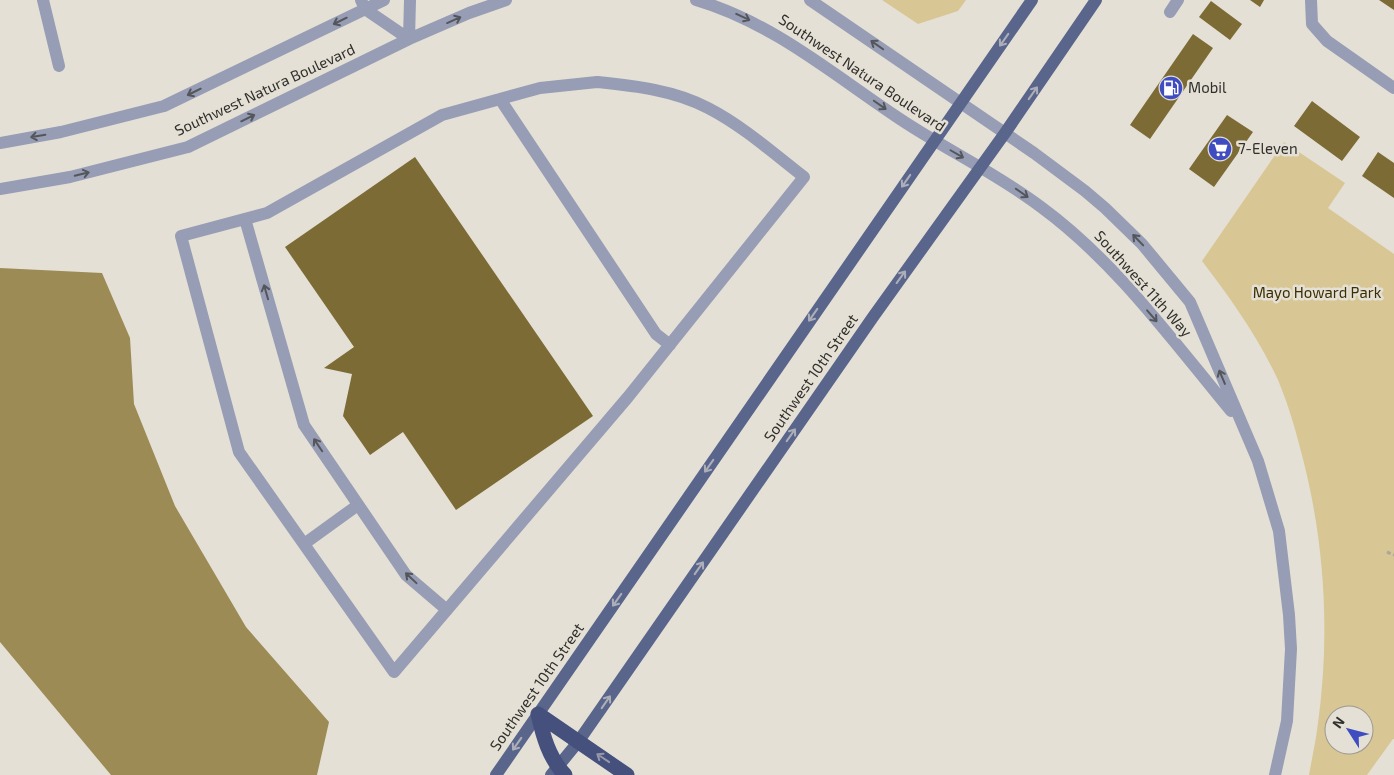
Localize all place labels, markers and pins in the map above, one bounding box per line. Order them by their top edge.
fuel station icon: Mobil [1158,75,1184,101]
place label: Mobil [1188,78,1227,96]
supermarket icon: 7-Eleven [1207,136,1233,162]
place label: 7-Eleven [1238,139,1298,157]

